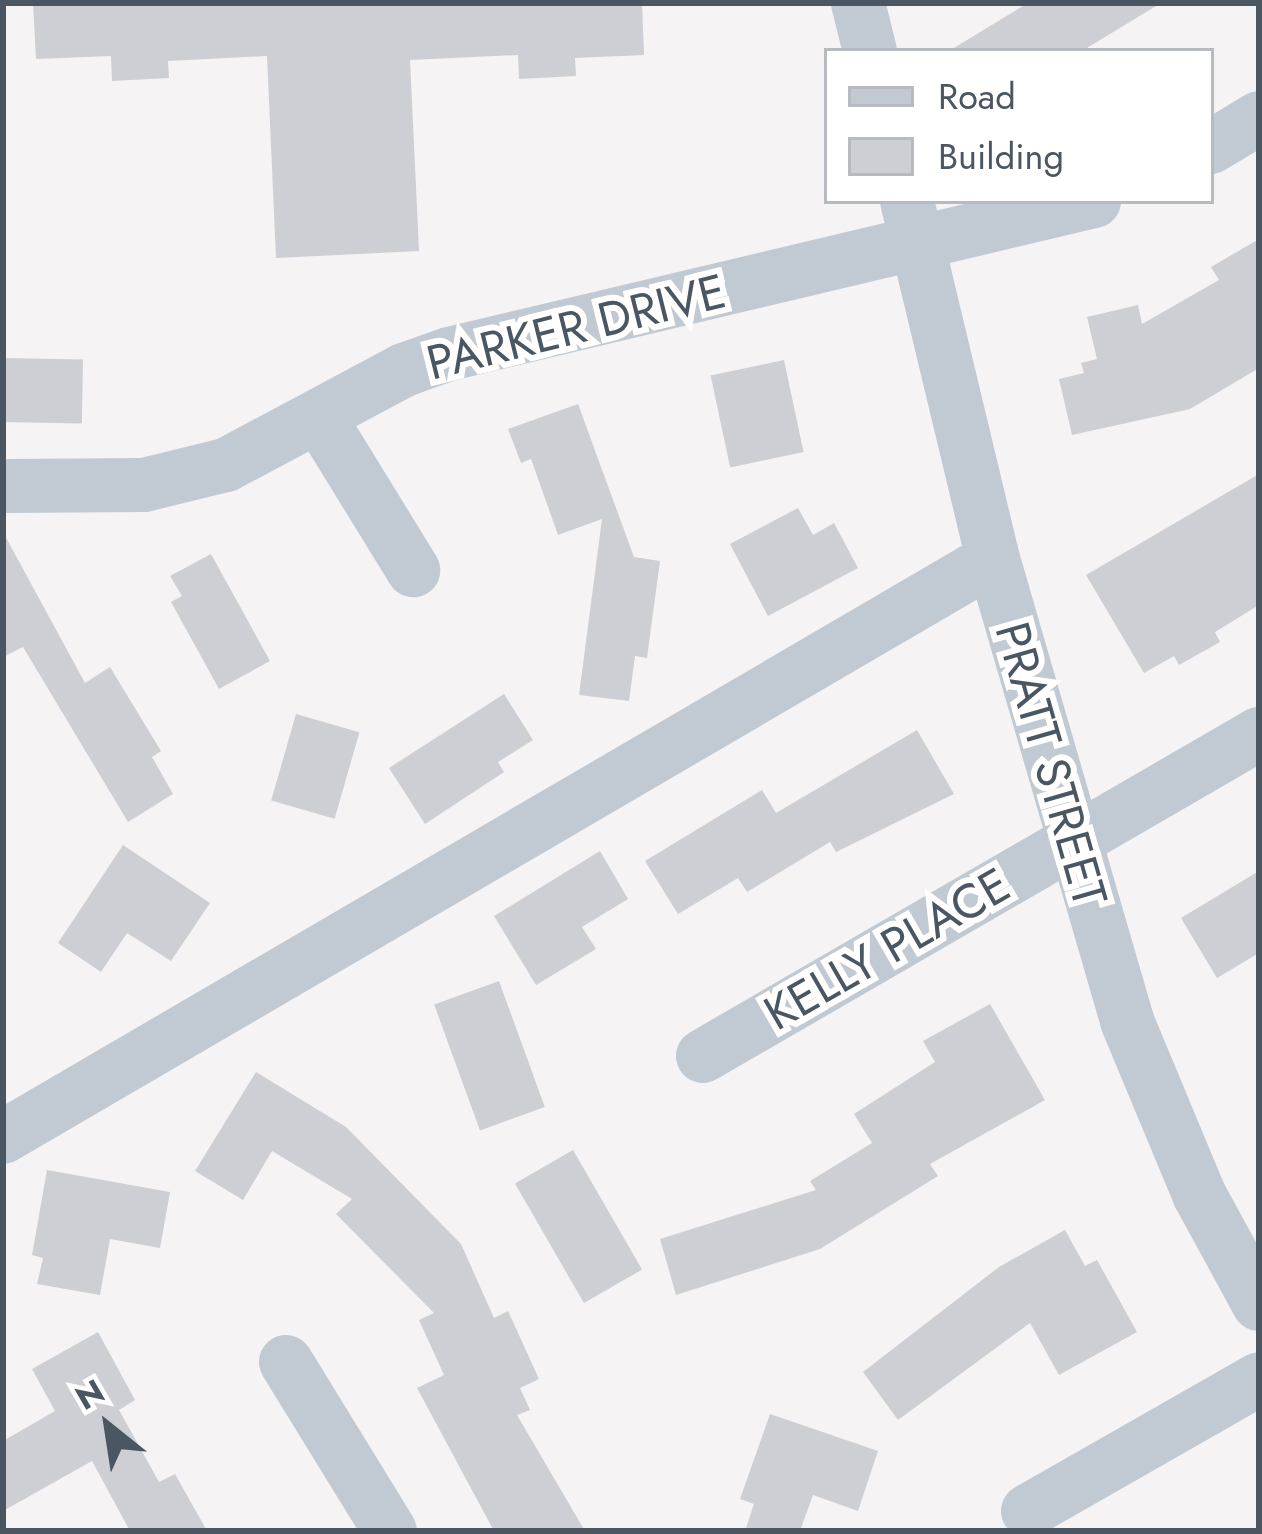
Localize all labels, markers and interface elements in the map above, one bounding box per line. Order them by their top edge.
legend [824,48,1214,204]
text: Road [938,70,1016,122]
text: Building [938,130,1064,182]
street label: PARKER DRIVE [421,262,731,392]
street label: PRATT STREET [983,615,1119,913]
street label: KELLY PLACE [754,856,1020,1042]
north arrow [48,1366,168,1486]
text: N [67,1367,113,1421]

